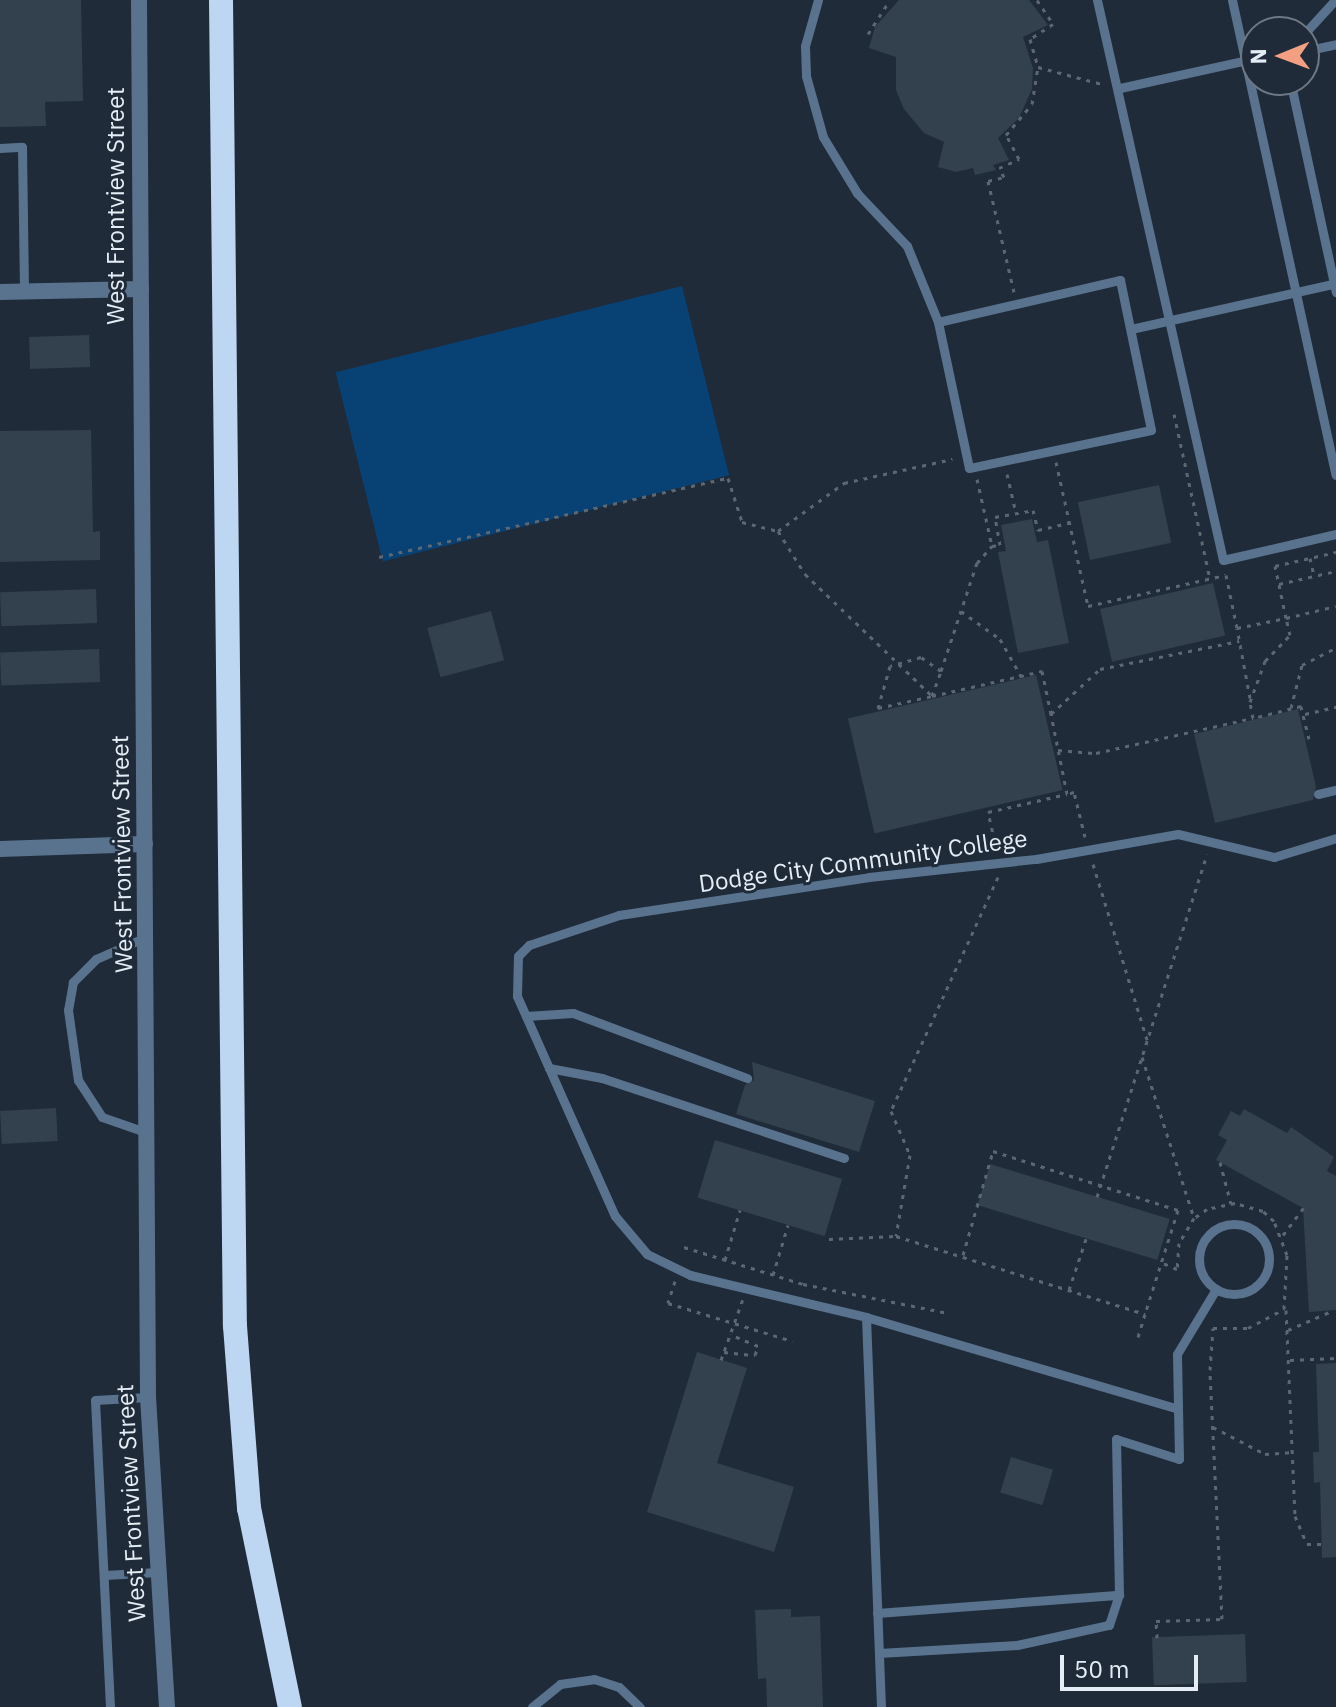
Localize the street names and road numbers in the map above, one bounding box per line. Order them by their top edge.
street label: West Frontview Street [102,87,130,325]
street label: West Frontview Street [106,735,138,973]
street label: Dodge City Community College [697,824,1029,898]
street label: West Frontview Street [110,1384,152,1622]

